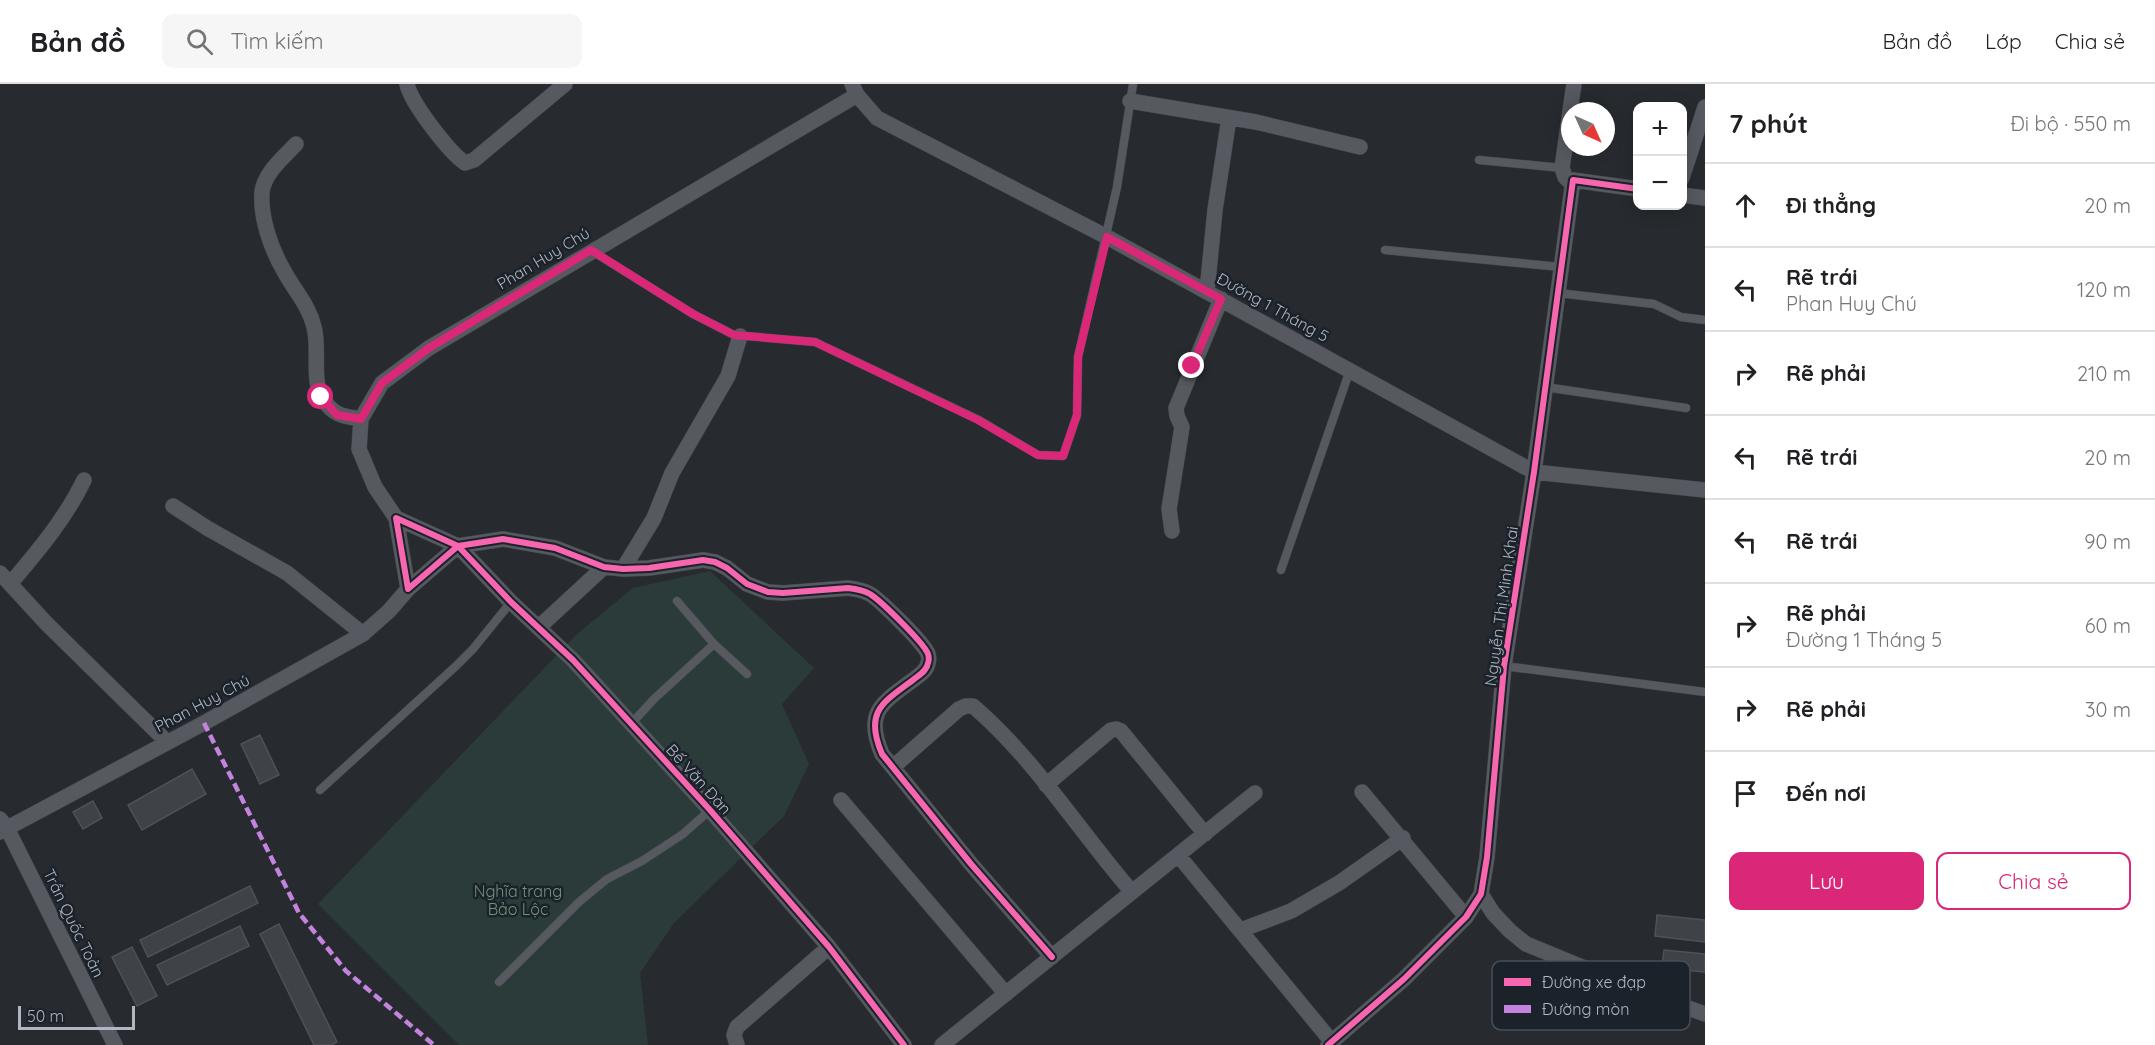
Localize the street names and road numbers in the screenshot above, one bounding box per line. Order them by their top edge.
street label: Phan Huy Chú [493,222,593,294]
street label: Đường 1 Tháng 5 [1214,268,1332,346]
street label: Nguyễn Thị Minh Khai [1480,525,1522,687]
street label: Phan Huy Chú [151,670,253,736]
street label: Bế Văn Đàn [662,740,736,818]
street label: Trần Quốc Toản [39,866,109,980]

